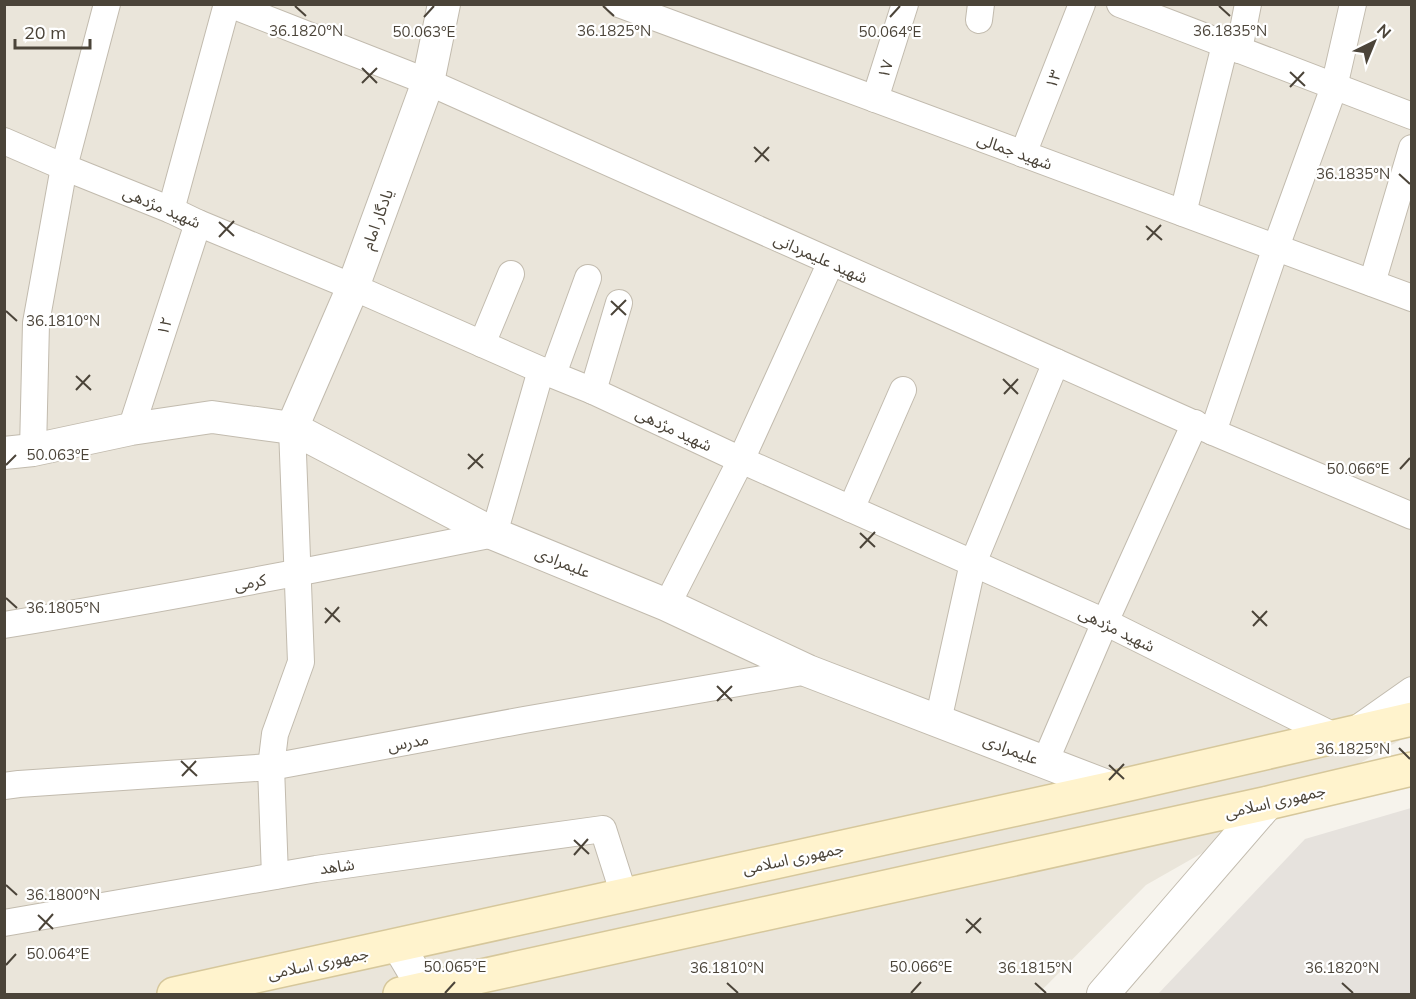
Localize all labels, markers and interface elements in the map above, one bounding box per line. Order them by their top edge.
scale bar [15,12,90,50]
north arrow [1344,12,1404,72]
text: N [1373,20,1395,42]
text: 20 m [24,21,66,44]
text: 36.1820°N [269,21,343,40]
text: 36.1825°N [577,21,651,40]
text: 36.1835°N [1193,21,1267,40]
text: 50.063°E [393,22,456,41]
text: 50.064°E [859,22,922,41]
street label: ۱۷ [873,57,897,81]
street label: ۱۳ [1040,67,1066,91]
street label: شهید جمالی [975,128,1055,174]
text: 36.1835°N [1316,164,1390,183]
street label: شهید مژدهی [120,182,204,232]
street label: یادگار امام [357,186,400,253]
street label: شهید علیمردانی [771,228,871,288]
text: 36.1810°N [26,311,100,330]
street label: ۱۲ [152,314,176,338]
street label: شهید مژدهی [633,403,715,455]
text: 50.063°E [27,445,90,464]
text: 50.066°E [1327,459,1390,478]
street label: علیمرادی [533,542,593,582]
street label: کرمی [232,569,268,595]
text: 36.1805°N [26,598,100,617]
street label: شهید مژدهی [1076,602,1158,656]
street label: مدرس [386,728,430,756]
street label: علیمرادی [981,729,1041,769]
text: 36.1825°N [1316,739,1390,758]
street label: جمهوری اسلامی [1223,780,1327,822]
street label: جمهوری اسلامی [741,838,845,878]
street label: شاهد [318,854,356,878]
text: 36.1800°N [26,885,100,904]
street label: جمهوری اسلامی [266,943,370,983]
text: 50.064°E [27,944,90,963]
text: 50.065°E [424,957,487,976]
text: 50.066°E [890,957,953,976]
text: 36.1810°N [690,958,764,977]
text: 36.1815°N [998,958,1072,977]
text: 36.1820°N [1305,958,1379,977]

